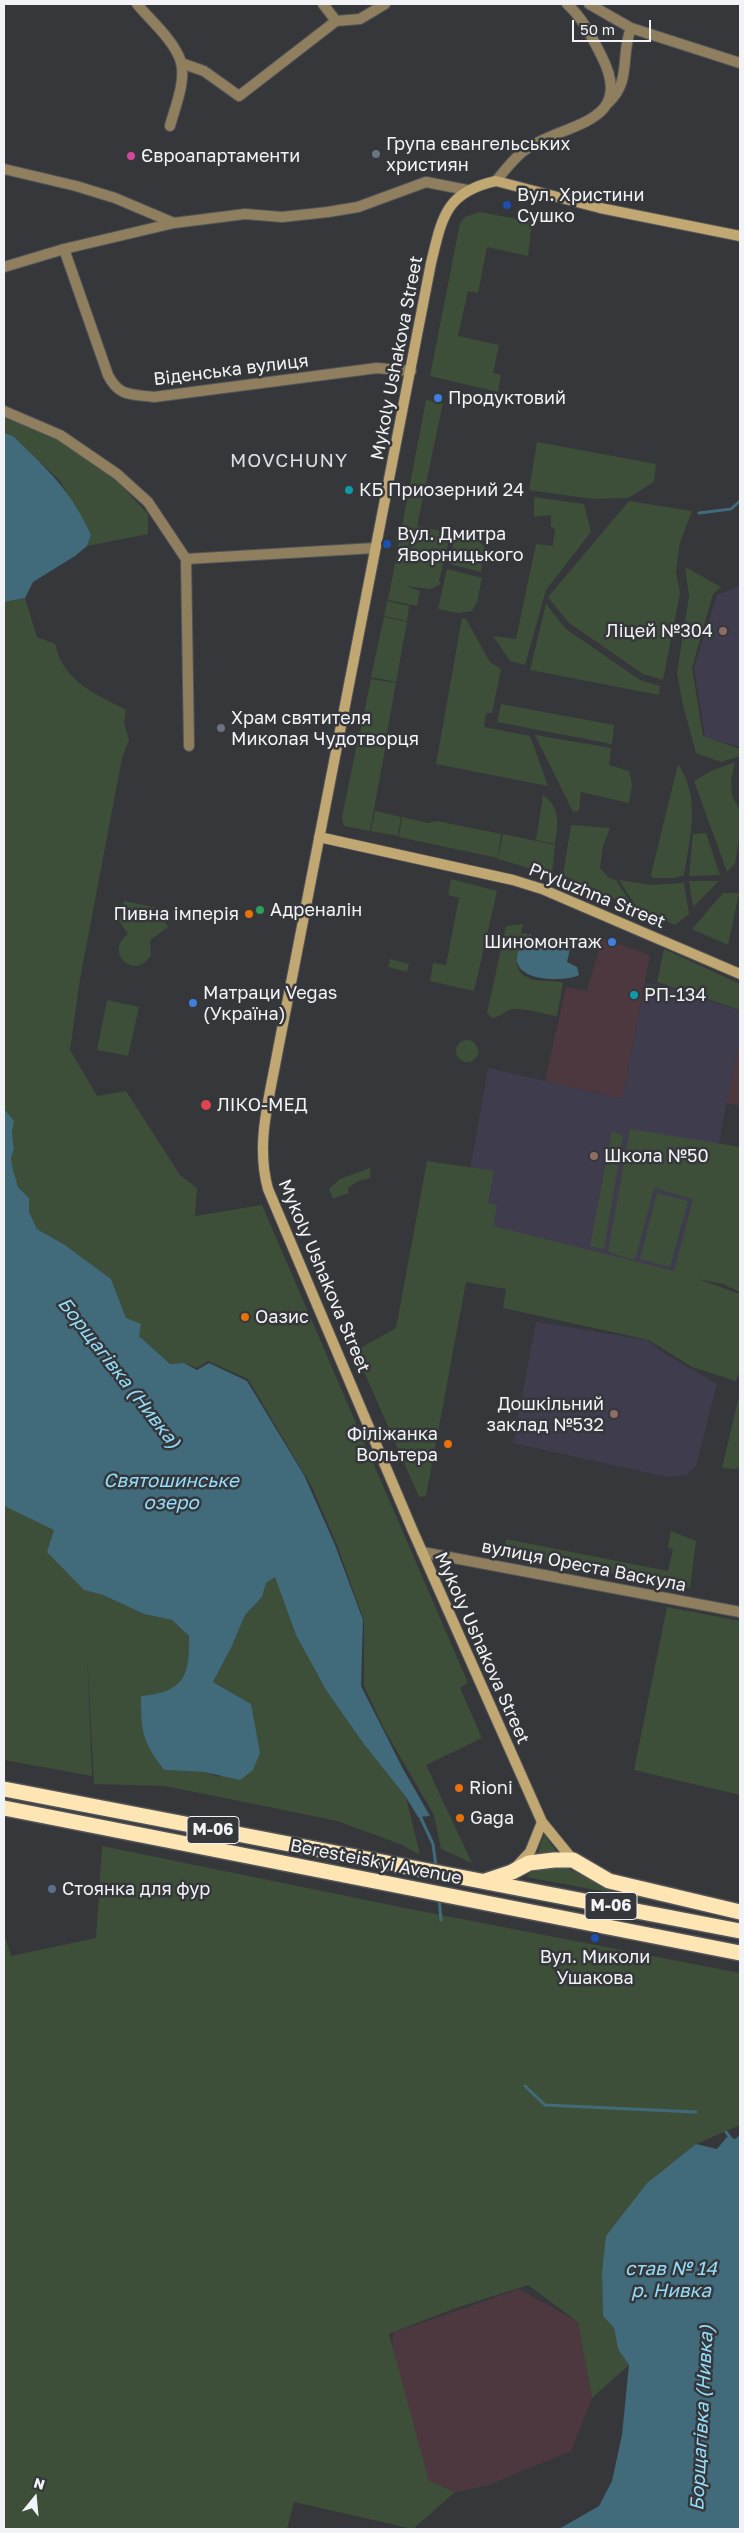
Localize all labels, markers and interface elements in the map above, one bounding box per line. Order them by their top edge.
scale bar [574,10,653,42]
text: 50 m [580,20,615,38]
place label: Група євангельських християн [386,133,570,176]
place label: Євроапартаменти [141,145,300,167]
marker: Група євангельських християн [370,148,382,160]
marker: Євроапартаменти [125,150,137,162]
place label: Вул. Христини Сушко [517,184,645,226]
marker: Вул. Христини Сушко [501,199,513,211]
street label: Mykoly Ushakova Street [367,254,427,462]
street label: Віденська вулиця [152,350,310,390]
place label: Продуктовий [448,387,566,409]
marker: Продуктовий [432,392,444,404]
district label: MOVCHUNY [229,450,349,472]
place label: КБ Приозерний 24 [359,479,524,501]
marker: КБ Приозерний 24 [343,484,355,496]
place label: Вул. Дмитра Яворницького [397,523,524,566]
marker: Вул. Дмитра Яворницького [381,538,393,550]
place label: Ліцей №304 [606,620,713,642]
marker: Ліцей №304 [717,625,729,637]
place label: Храм святителя Миколая Чудотворця [231,707,419,750]
marker: Храм святителя Миколая Чудотворця [215,722,227,734]
street label: Pryluzhna Street [526,859,668,933]
place label: Адреналін [270,899,362,921]
place label: Пивна імперія [114,903,239,925]
marker: Адреналін [254,904,266,916]
marker: Пивна імперія [243,908,255,920]
place label: Шиномонтаж [484,931,602,953]
marker: Шиномонтаж [606,936,618,948]
place label: Матраци Vegas (Україна) [203,982,337,1024]
place label: РП-134 [644,984,706,1006]
marker: РП-134 [628,989,640,1001]
marker: Матраци Vegas (Україна) [187,997,199,1009]
place label: ЛІКО-МЕД [217,1094,308,1116]
marker: ЛІКО-МЕД [199,1098,213,1112]
place label: Школа №50 [604,1145,709,1167]
marker: Школа №50 [588,1150,600,1162]
street label: Mykoly Ushakova Street [273,1176,375,1376]
water label: Борщагівка (Нивка) [53,1293,185,1453]
place label: Оазис [255,1306,309,1328]
marker: Оазис [239,1311,251,1323]
place label: Дошкільний заклад №532 [486,1393,604,1436]
marker: Дошкільний заклад №532 [608,1408,620,1420]
place label: Філіжанка Вольтера [347,1423,438,1466]
marker: Філіжанка Вольтера [442,1438,454,1450]
water label: Святошинське озеро [103,1470,239,1514]
street label: вулиця Ореста Васкула [480,1536,688,1596]
street label: Mykoly Ushakova Street [430,1549,534,1747]
place label: Rioni [469,1777,513,1799]
marker: Rioni [453,1782,465,1794]
place label: Gaga [470,1807,514,1829]
marker: Gaga [454,1812,466,1824]
road number: М-06 [187,1816,239,1844]
street label: Beresteiskyi Avenue [288,1835,464,1889]
place label: Стоянка для фур [62,1878,210,1900]
marker: Стоянка для фур [46,1883,58,1895]
road number: М-06 [585,1892,637,1920]
marker: Вул. Миколи Ушакова [589,1932,601,1944]
place label: Вул. Миколи Ушакова [540,1946,650,1988]
water label: став № 14 р. Нивка [625,2258,717,2302]
water label: Борщагівка (Нивка) [686,2324,718,2512]
north arrow [10,2473,60,2523]
text: N [32,2473,47,2493]

